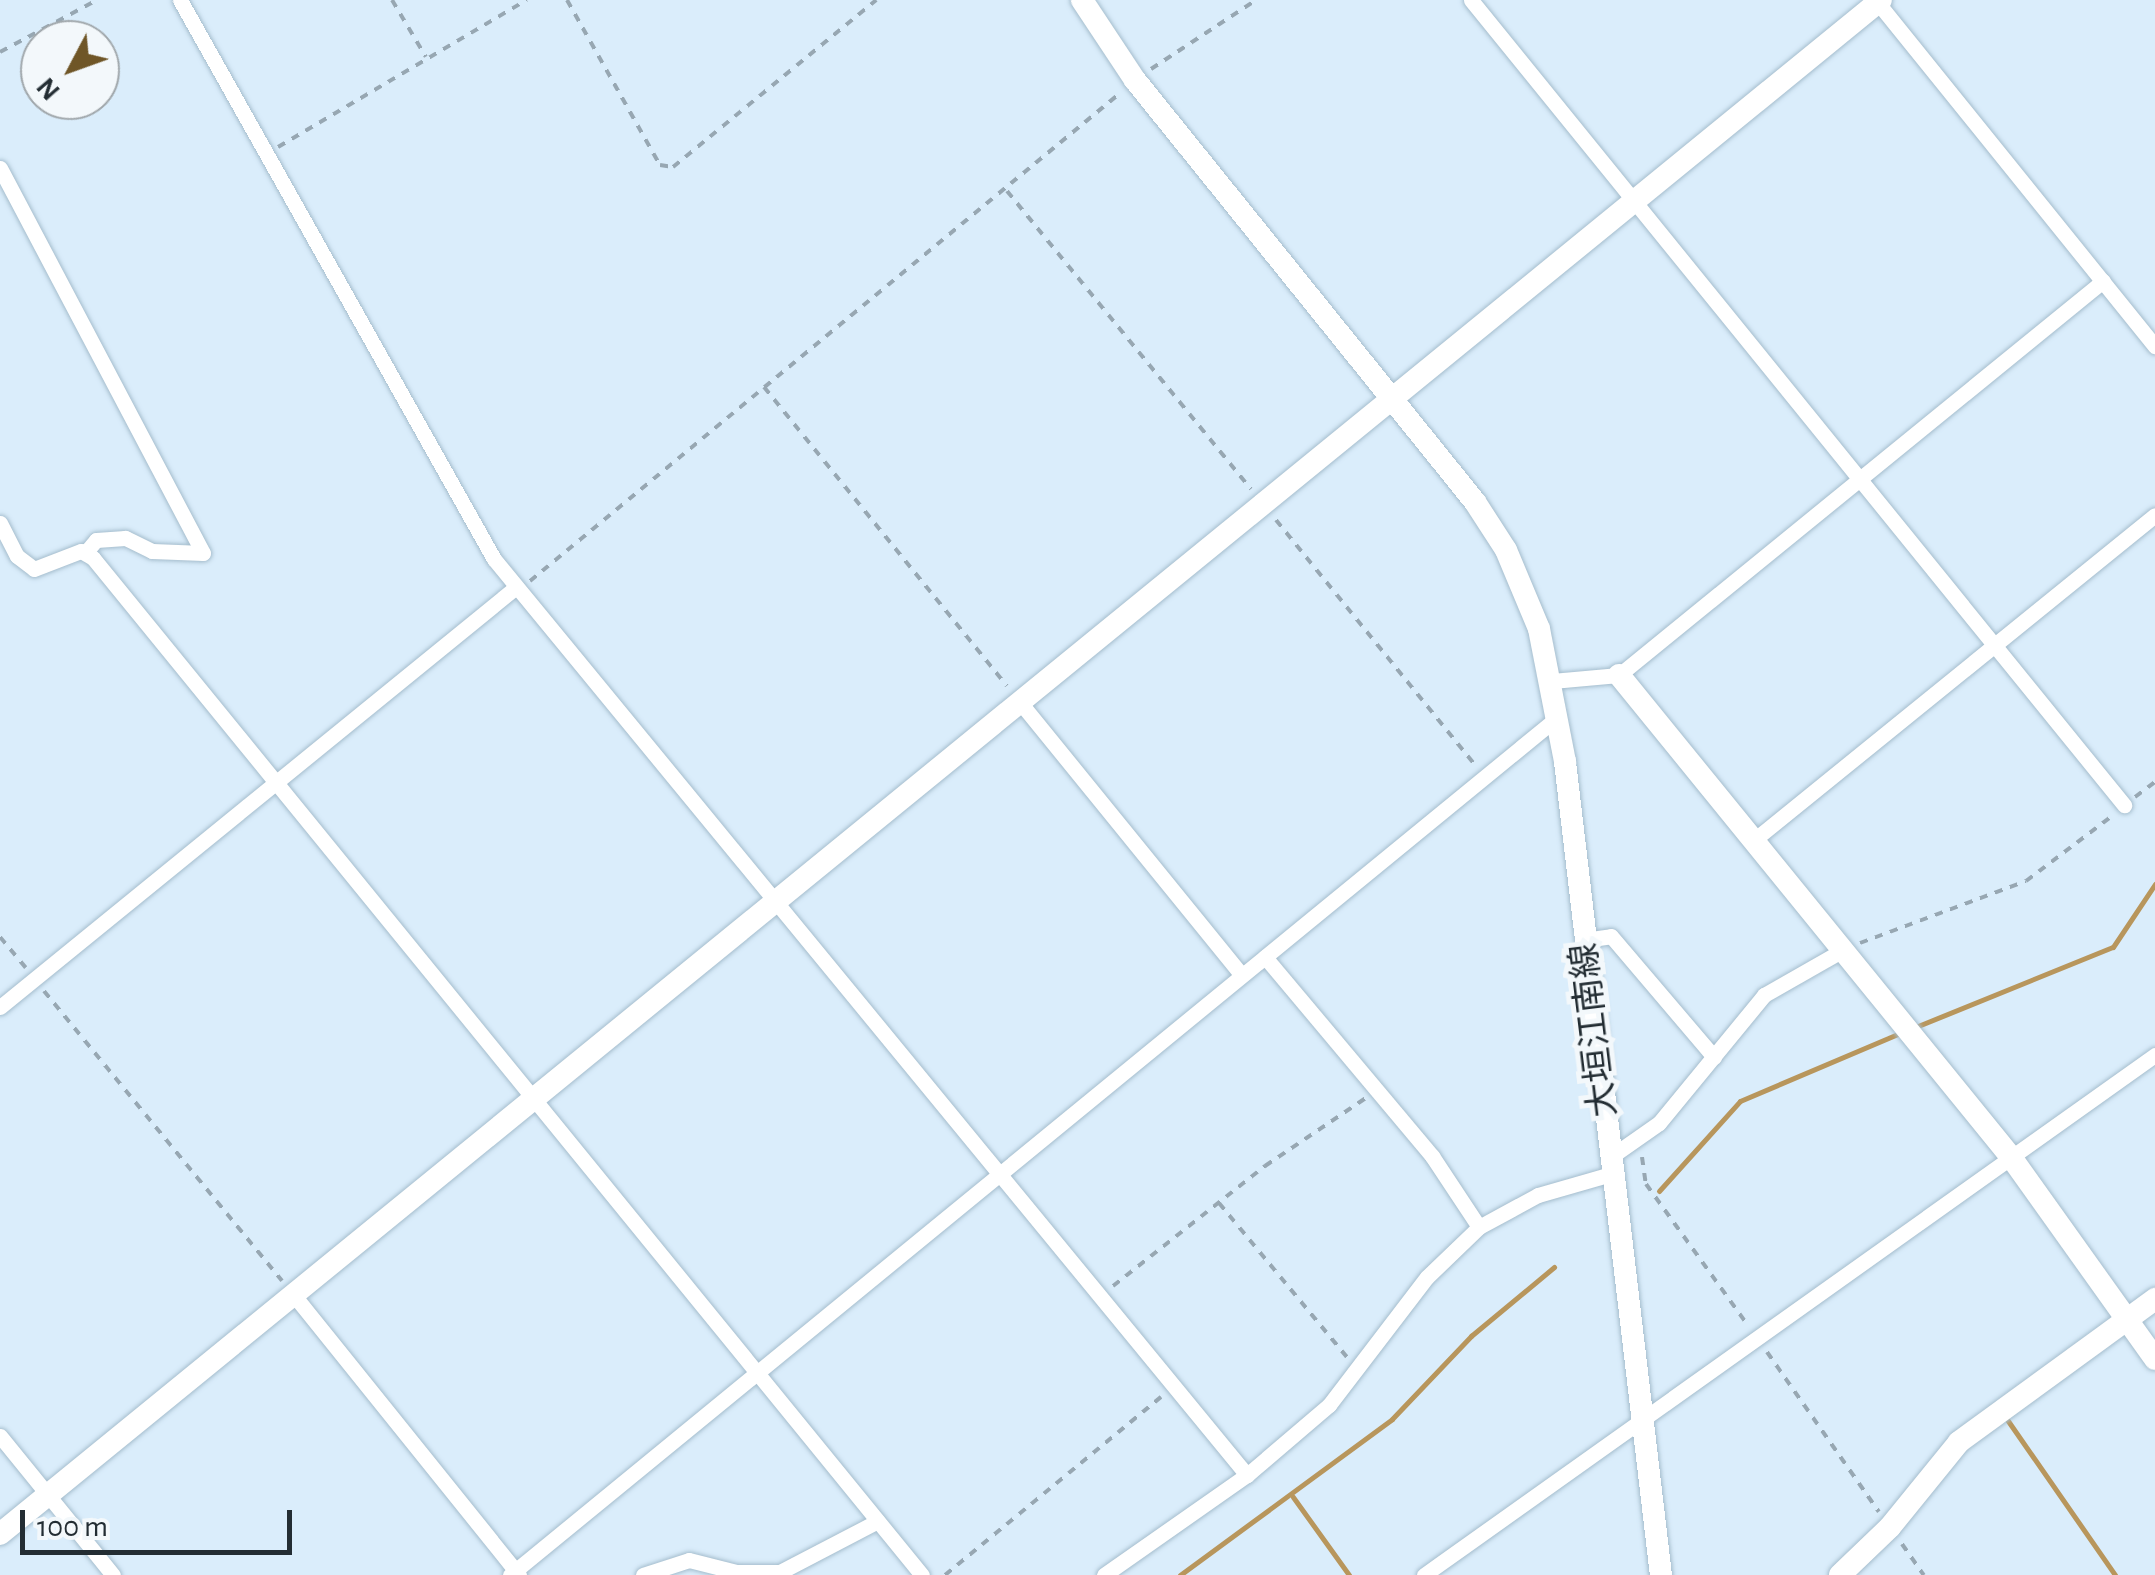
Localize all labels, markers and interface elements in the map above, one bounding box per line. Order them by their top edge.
north arrow [20,20,120,120]
text: N [32,72,66,105]
street label: 大垣江南線 [1563,941,1627,1119]
scale bar [25,1490,298,1552]
text: 100 m [37,1512,108,1542]

